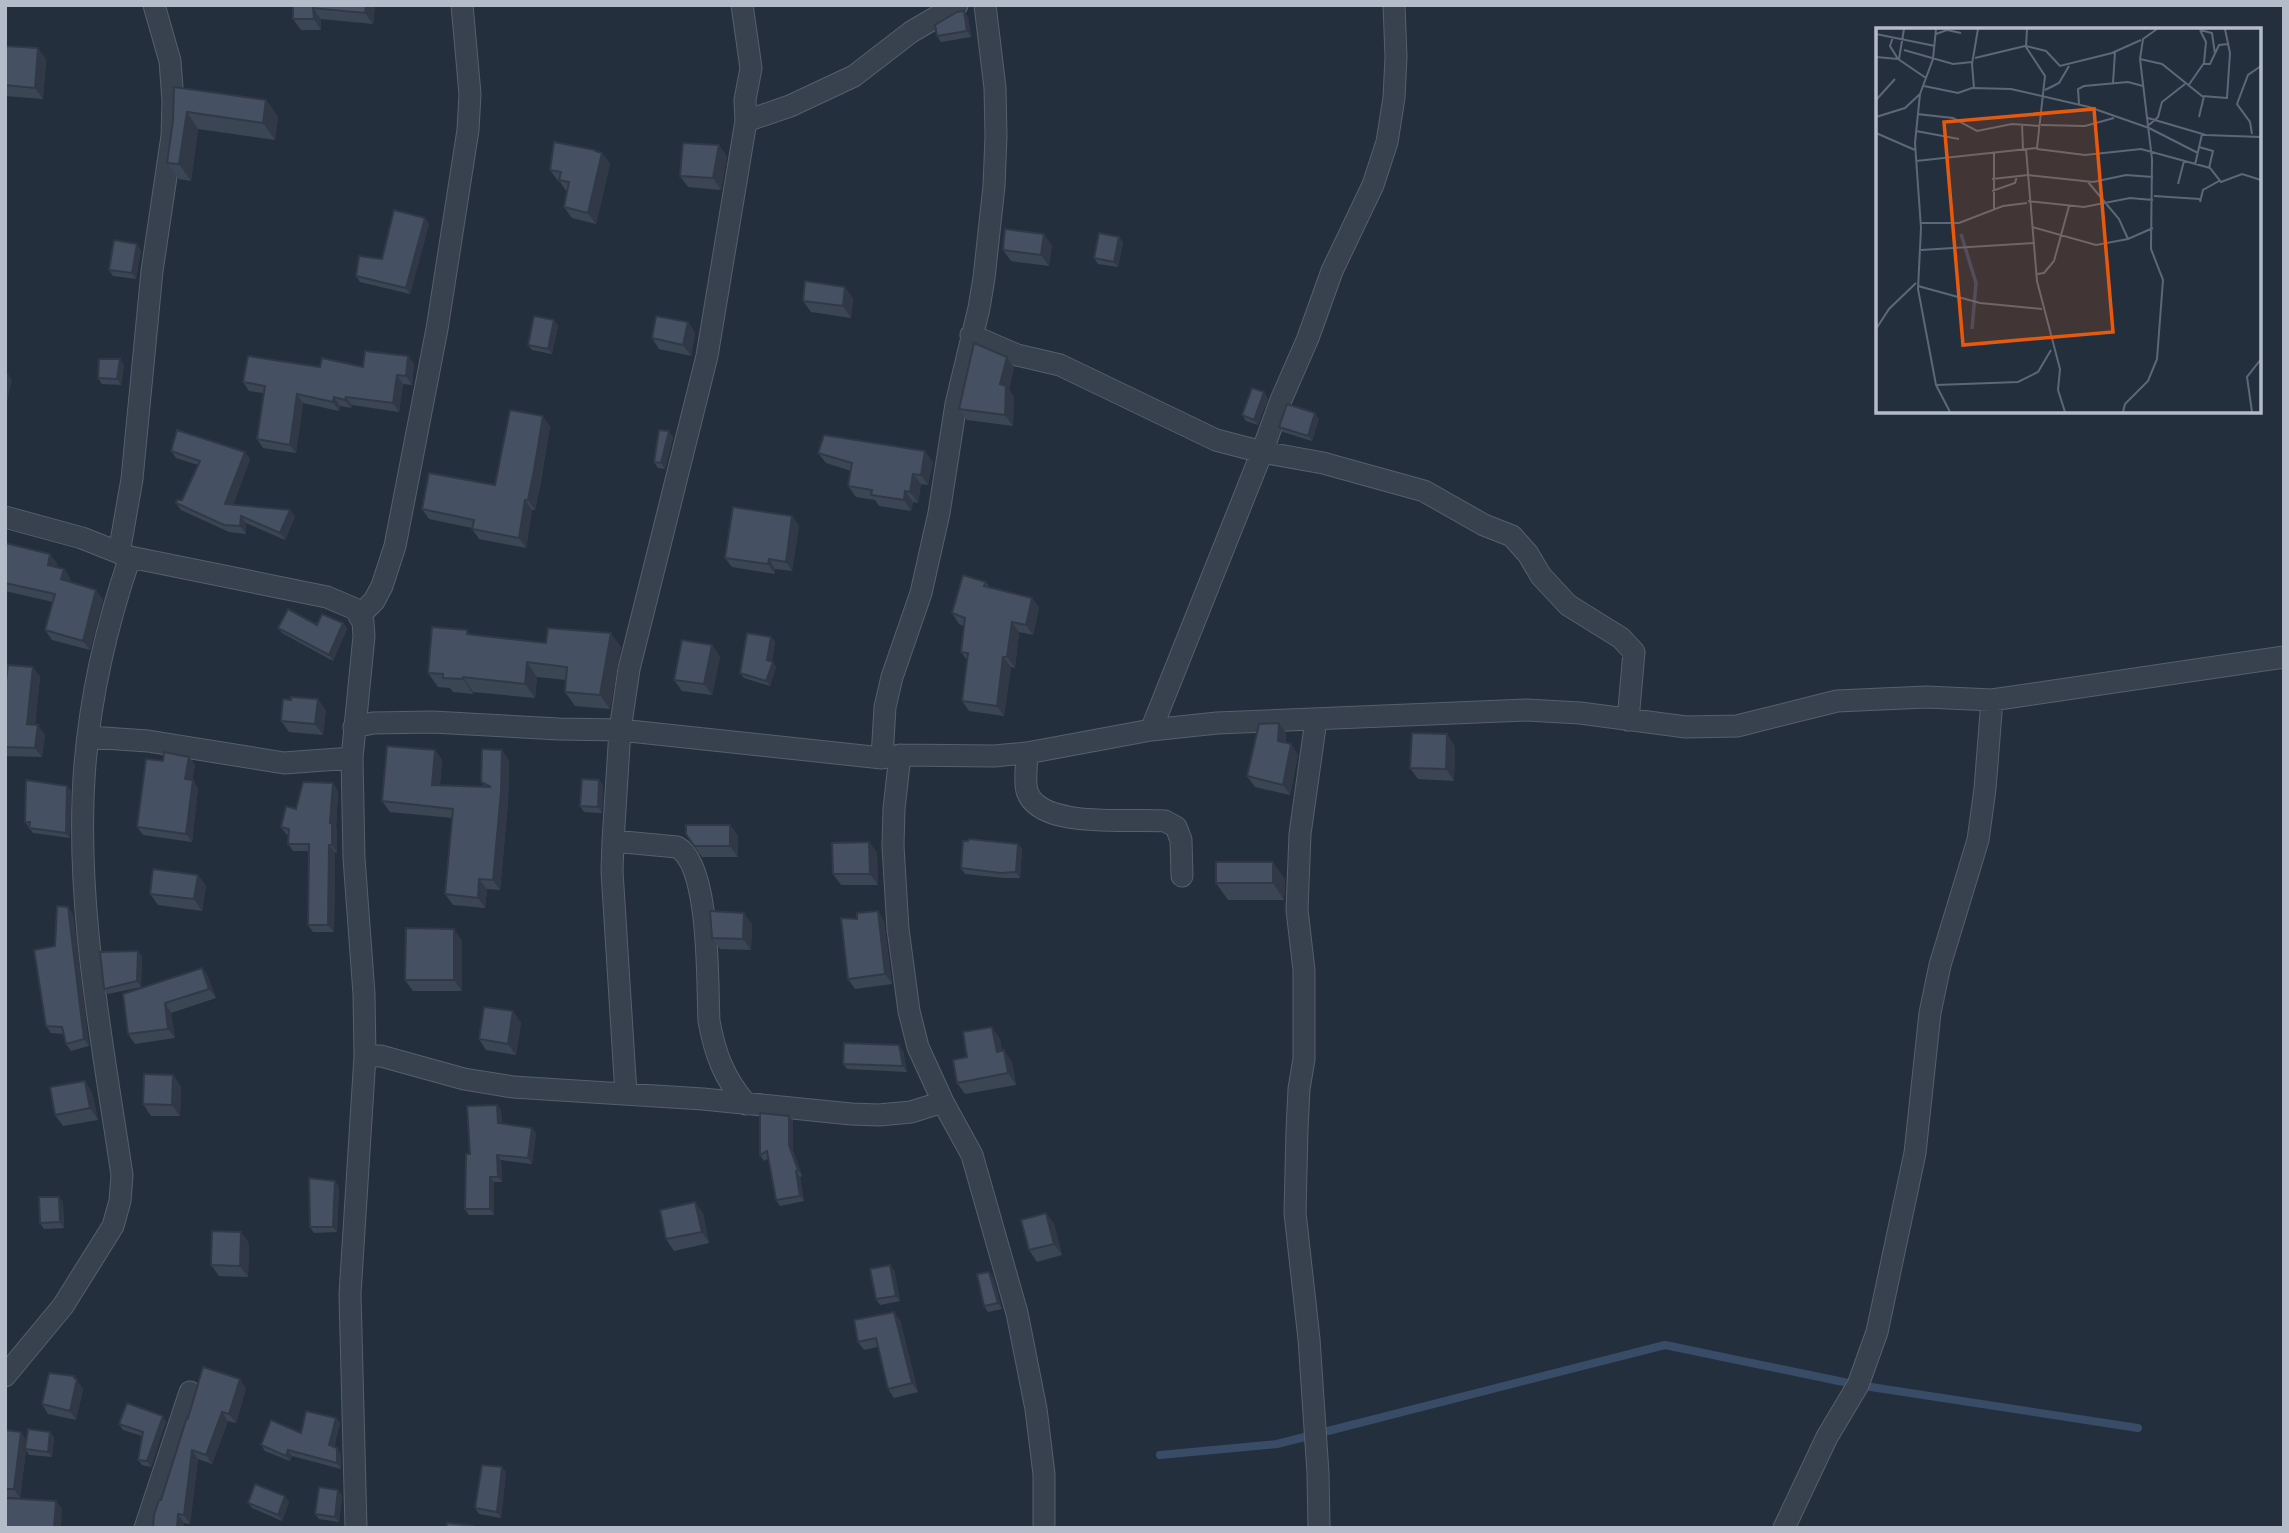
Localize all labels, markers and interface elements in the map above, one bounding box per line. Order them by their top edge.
inset map [1876,28,2261,413]

